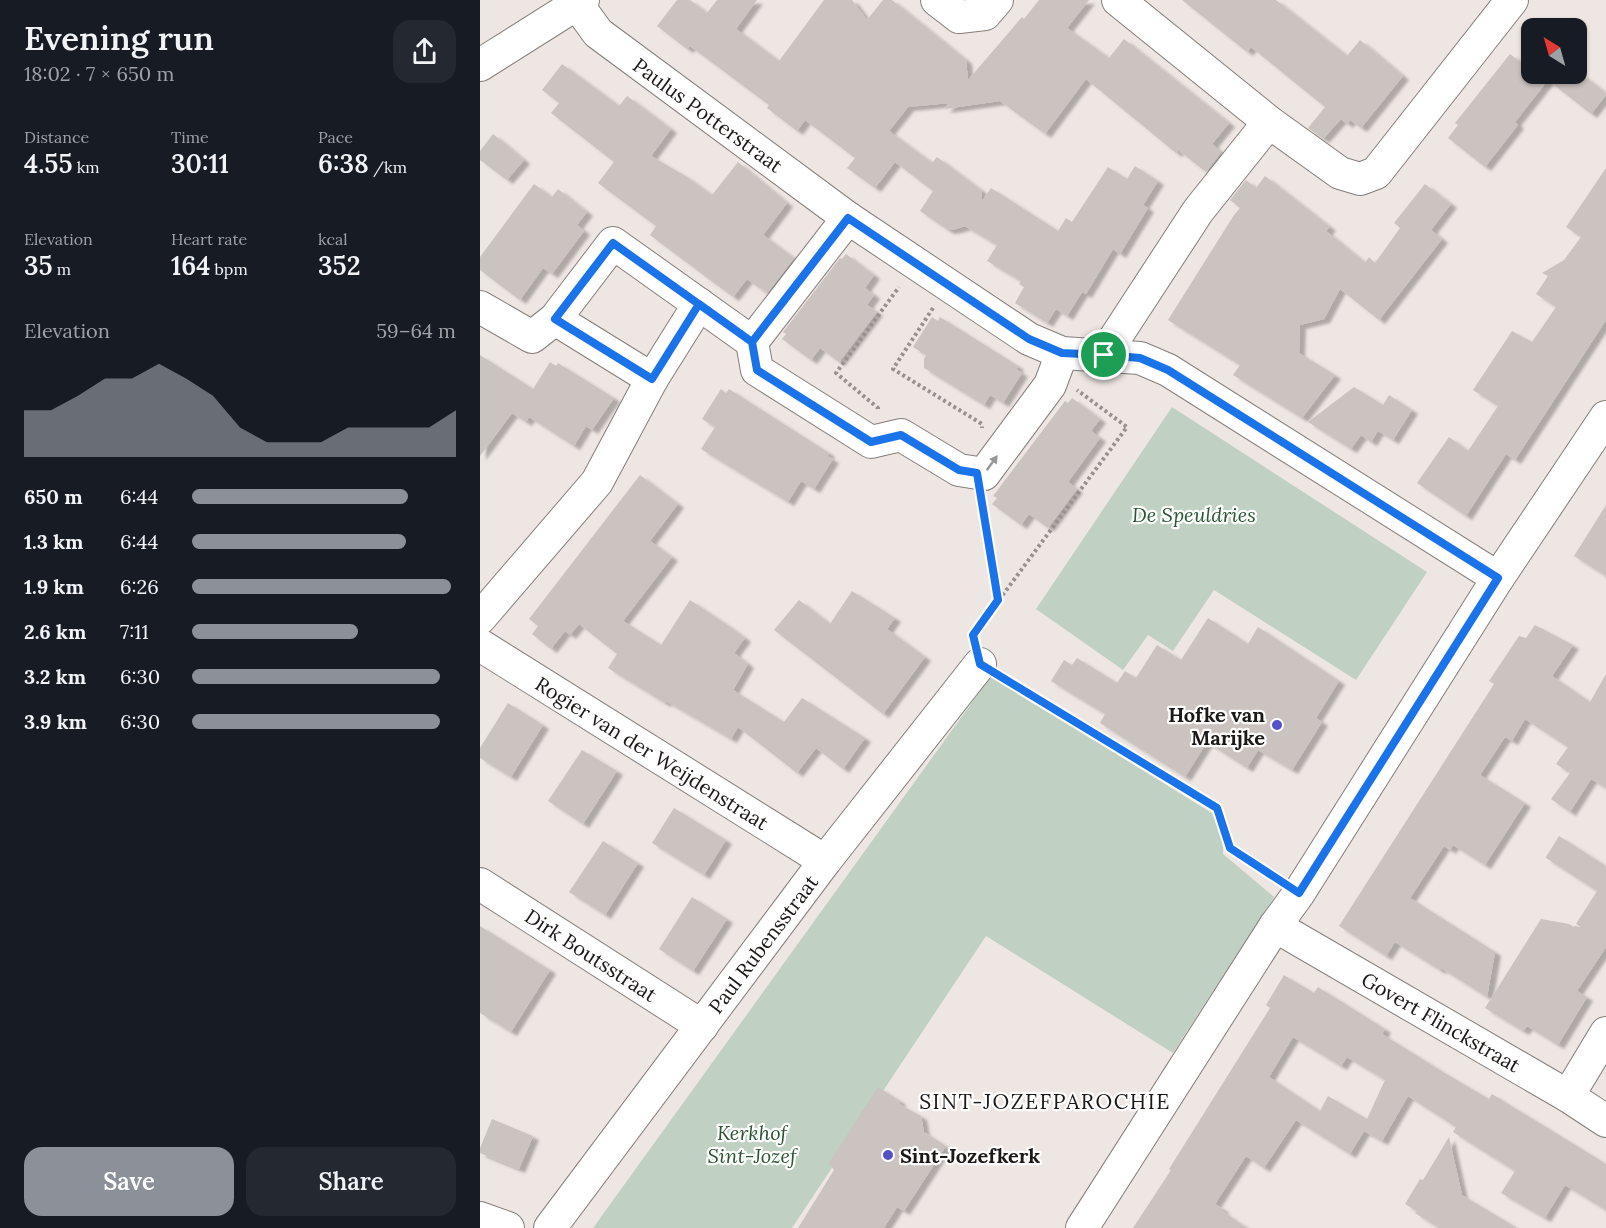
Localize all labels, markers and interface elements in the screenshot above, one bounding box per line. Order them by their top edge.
text: Evening run [24,17,214,59]
north arrow [1521,18,1587,84]
map controls [1521,18,1587,84]
button: share [393,20,456,83]
street label: Paulus Potterstraat [628,52,788,178]
text: 18:02 · 7 × 650 m [24,61,174,86]
text: Distance [24,127,89,147]
text: Time [171,127,209,147]
text: Pace [318,127,353,147]
text: 4.55 [24,147,73,180]
text: 30:11 [171,147,229,180]
text: 6:38 [318,147,369,180]
text: km [73,157,100,177]
text: /km [369,157,407,177]
text: Elevation [24,229,93,249]
text: Heart rate [171,229,247,249]
text: kcal [318,229,348,249]
text: 35 [24,249,53,282]
text: 164 [171,249,210,282]
text: 352 [318,249,361,282]
text: m [53,259,71,279]
text: bpm [210,259,248,279]
text: Elevation [24,318,110,343]
text: 59–64 m [376,318,456,343]
pin [1078,329,1129,380]
icon: arrive [1087,338,1120,371]
one-way arrow [986,456,998,472]
text: 650 m [24,484,83,509]
text: 6:44 [120,484,158,509]
park label: De Speuldries [1132,502,1256,527]
text: 1.3 km [24,529,84,554]
text: 6:44 [120,529,158,554]
text: 1.9 km [24,574,84,599]
text: 6:26 [120,574,159,599]
text: 2.6 km [24,619,86,644]
text: 7:11 [120,619,149,644]
text: 3.2 km [24,664,86,689]
text: 6:30 [120,664,160,689]
street label: Rogier van der Weijdenstraat [531,671,773,835]
place label: Hofke van Marijke [1168,702,1265,750]
text: 3.9 km [24,709,87,734]
text: 6:30 [120,709,160,734]
marker: Hofke van Marijke [1270,718,1284,732]
street label: Paul Rubensstraat [703,870,823,1018]
street label: Dirk Boutsstraat [520,903,662,1007]
street label: Govert Flinckstraat [1357,966,1525,1078]
district label: SINT-JOZEFPAROCHIE [919,1088,1171,1115]
park label: Kerkhof Sint-Jozef [707,1120,798,1168]
place label: Sint-Jozefkerk [900,1143,1040,1168]
button: Save [24,1147,234,1216]
button: Share [246,1147,456,1216]
marker: Sint-Jozefkerk [881,1148,895,1162]

